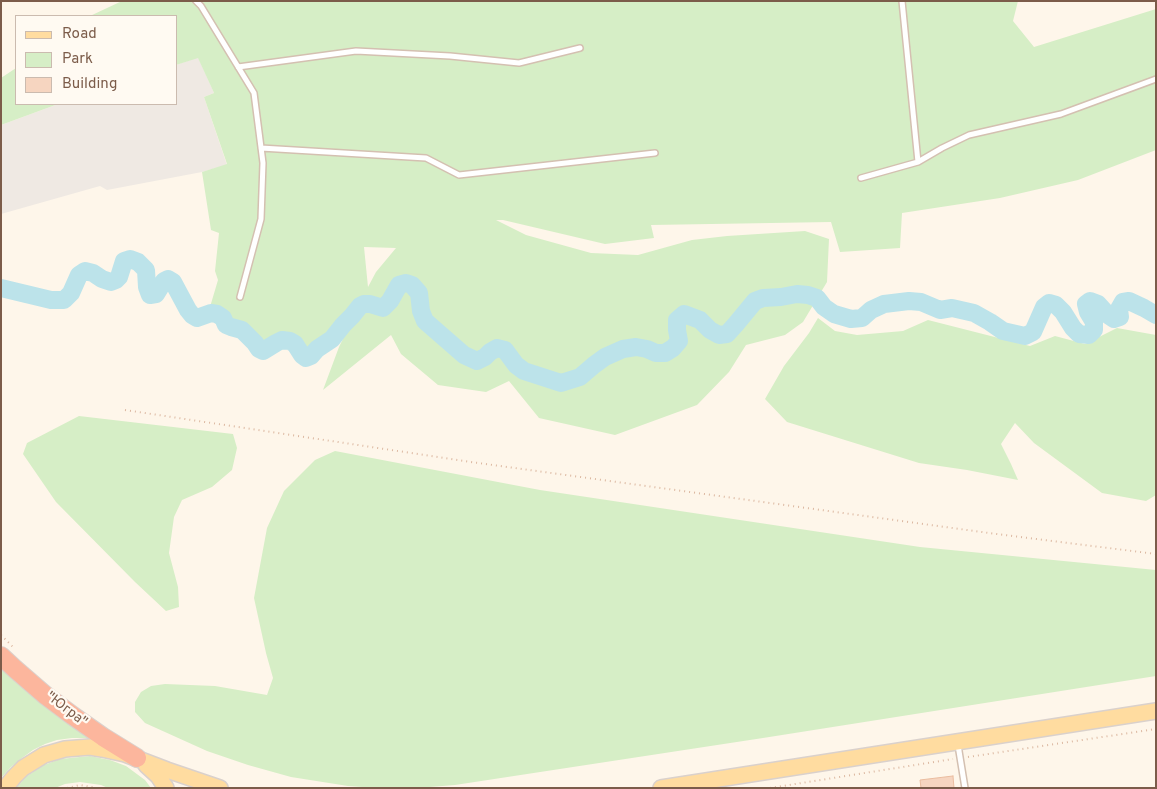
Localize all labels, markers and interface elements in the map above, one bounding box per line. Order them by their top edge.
legend [15,15,178,105]
text: Road [62,25,97,44]
text: Park [62,50,93,69]
text: Building [62,75,117,94]
street label: "Югра" [42,689,90,731]

